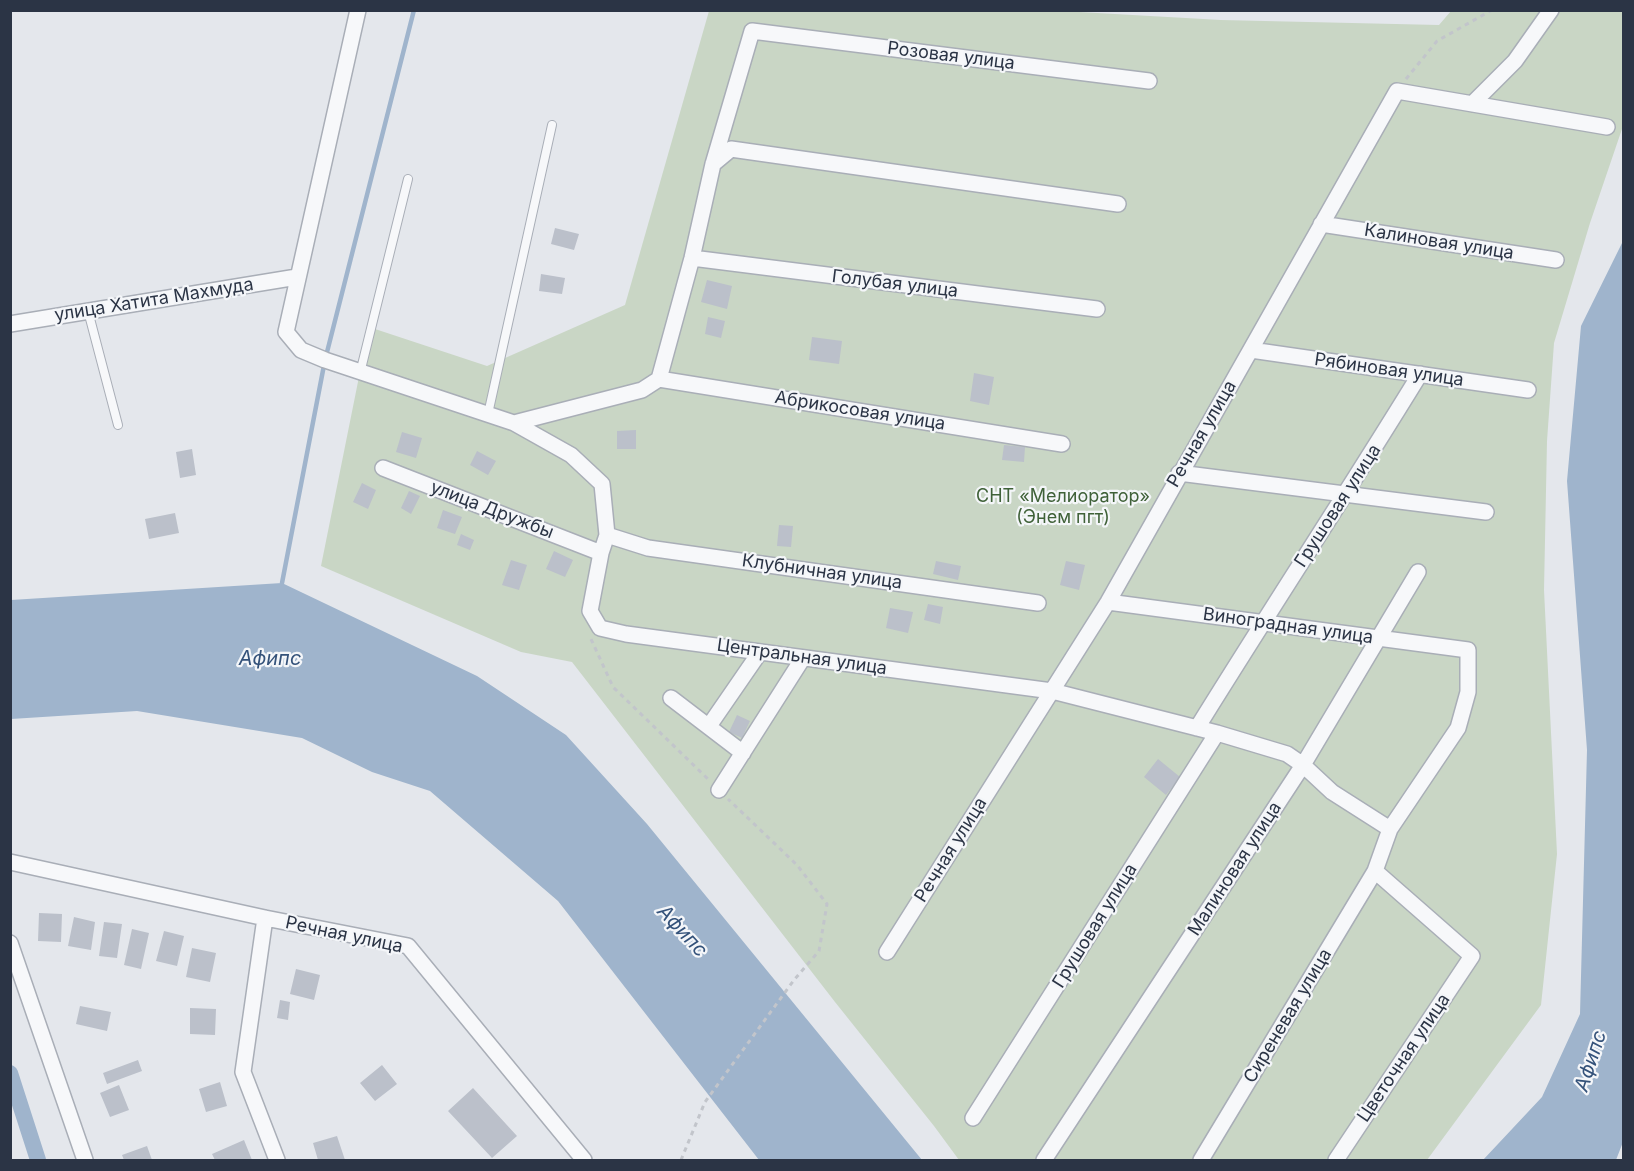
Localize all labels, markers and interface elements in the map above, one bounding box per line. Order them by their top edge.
street label: Розовая улица [886,37,1016,75]
street label: Калиновая улица [1363,220,1515,264]
street label: Голубая улица [831,266,959,302]
street label: улица Хатита Махмуда [53,274,255,326]
street label: Рябиновая улица [1313,349,1465,391]
street label: Речная улица [1163,377,1241,491]
street label: Абрикосовая улица [773,387,947,435]
street label: Грушовая улица [1290,440,1386,572]
street label: улица Дружбы [427,477,557,543]
park label: СНТ «Мелиоратор» (Энем пгт) [976,486,1150,528]
street label: Клубничная улица [740,550,904,594]
street label: Виноградная улица [1202,603,1374,649]
street label: Центральная улица [716,634,888,680]
water label: Афипс [239,647,301,671]
street label: Речная улица [910,794,992,906]
street label: Малиновая улица [1184,798,1286,940]
street label: Грушовая улица [1048,860,1142,992]
water label: Афипс [652,900,712,962]
street label: Речная улица [283,912,405,958]
street label: Сиреневая улица [1239,945,1337,1087]
street label: Цветочная улица [1353,990,1455,1126]
water label: Афипс [1570,1028,1612,1094]

